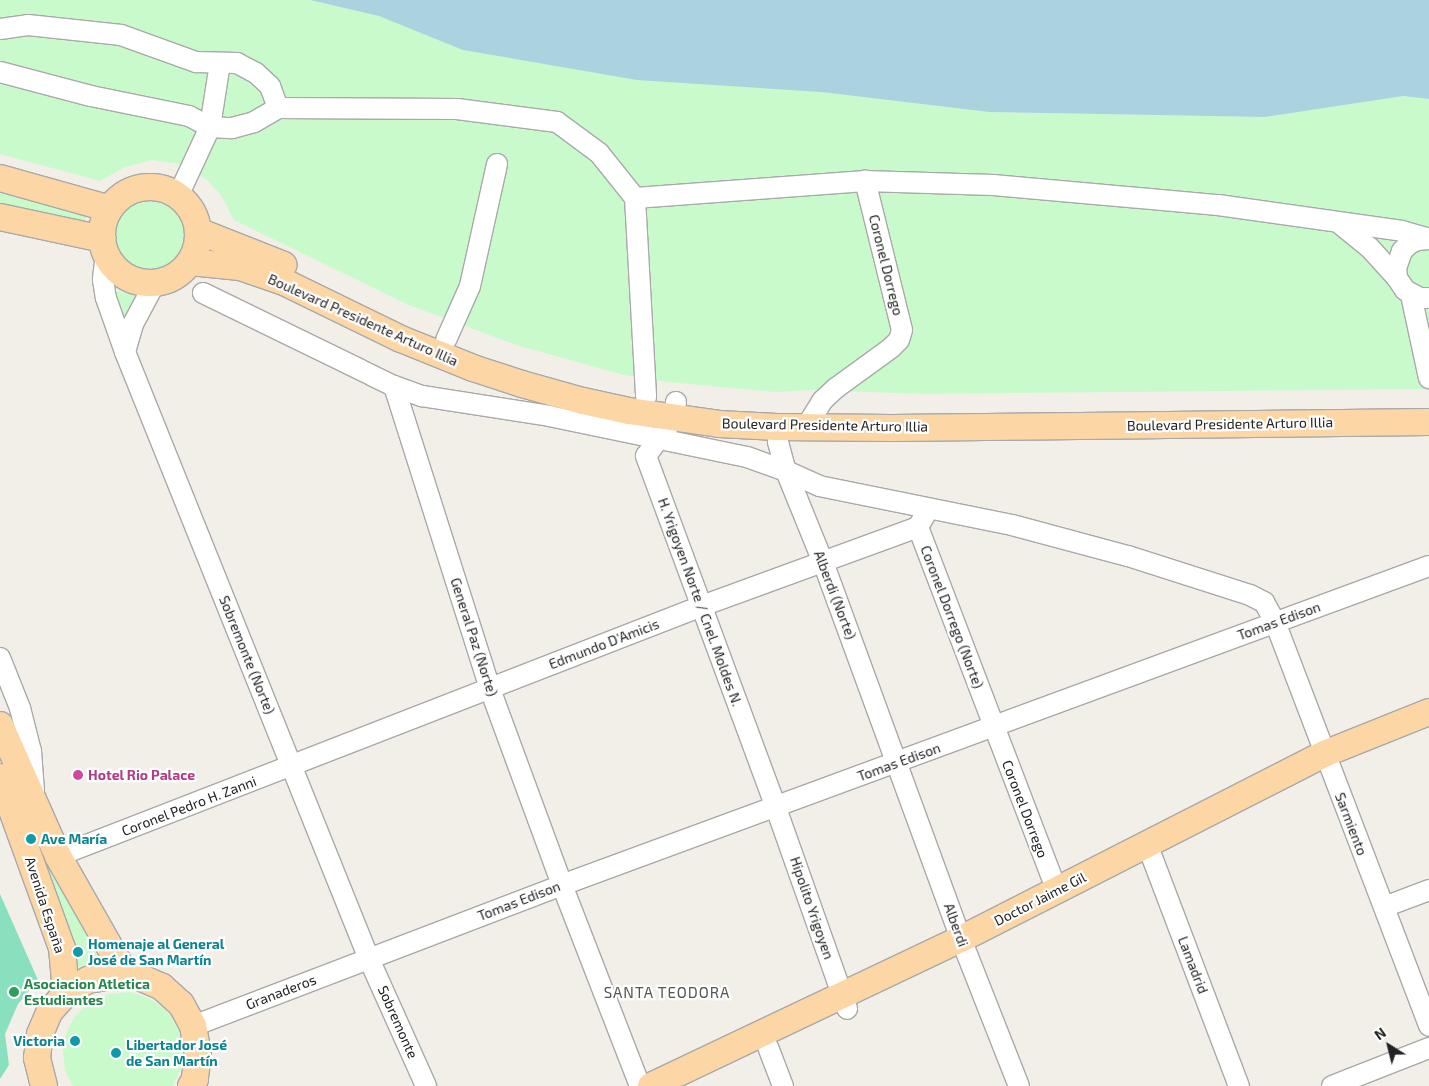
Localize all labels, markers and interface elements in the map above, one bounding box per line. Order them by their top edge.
street label: Coronel Dorrego [865,213,907,317]
street label: Boulevard Presidente Arturo Illia [265,270,461,370]
street label: Boulevard Presidente Arturo Illia [1127,414,1333,434]
street label: Boulevard Presidente Arturo Illia [722,415,928,435]
street label: H. Yrigoyen Norte / Cnel. Moldes N. [654,495,746,709]
street label: Coronel Dorrego (Norte) [917,543,987,691]
street label: Alberdi (Norte) [810,548,860,642]
street label: General Paz (Norte) [447,575,501,699]
street label: Sobremonte (Norte) [216,593,278,717]
street label: Tomas Edison [1235,598,1323,644]
street label: Edmundo D'Amicis [546,615,662,673]
street label: Tomas Edison [855,739,943,785]
street label: Coronel Dorrego [999,758,1051,860]
place label: Hotel Rio Palace [88,767,195,783]
marker: Hotel Rio Palace [72,769,84,781]
street label: Coronel Pedro H. Zanni [119,772,259,840]
street label: Sarmiento [1331,790,1371,858]
place label: Ave María [41,831,107,847]
marker: Ave María [25,833,37,845]
street label: Hipolito Yrigoyen [787,854,837,962]
street label: Avenida España [22,855,68,955]
street label: Doctor Jaime Gil [991,869,1089,929]
street label: Tomas Edison [475,878,563,924]
street label: Alberdi [940,901,972,949]
street label: Lamadrid [1174,934,1212,996]
place label: Homenaje al General José de San Martín [88,936,225,969]
marker: Homenaje al General José de San Martín [72,946,84,958]
street label: Granaderos [243,971,319,1013]
place label: Asociacion Atletica Estudiantes [24,976,150,1009]
street label: Sobremonte [374,983,422,1061]
district label: SANTA TEODORA [602,984,732,1002]
marker: Asociacion Atletica Estudiantes [8,986,20,998]
north arrow [1364,1021,1414,1071]
text: N [1371,1024,1389,1043]
place label: Victoria [13,1033,65,1049]
marker: Victoria [69,1035,81,1047]
place label: Libertador José de San Martín [126,1037,228,1070]
marker: Libertador José de San Martín [110,1047,122,1059]

